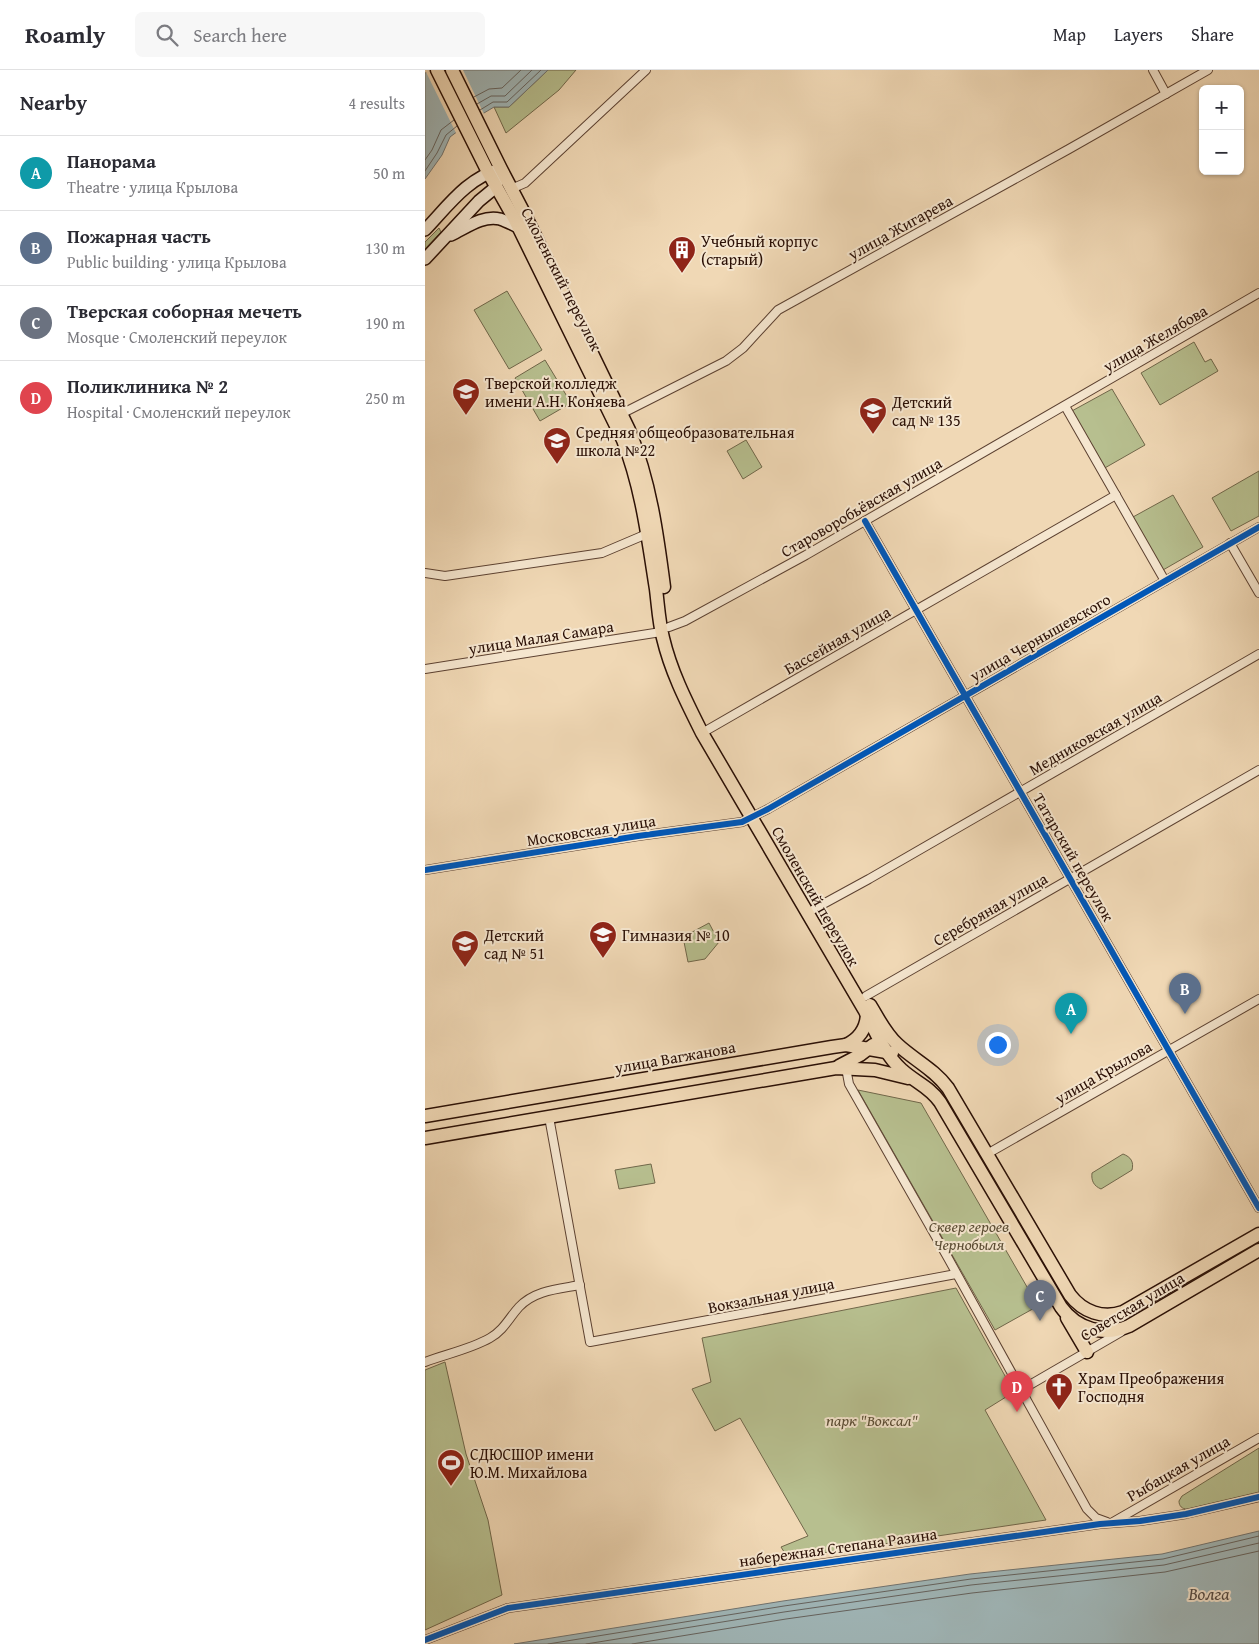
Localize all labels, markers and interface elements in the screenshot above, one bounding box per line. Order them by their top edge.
search box [135,12,485,57]
text: Roamly [25,17,105,52]
icon: search [153,21,181,49]
text: Search here [193,21,287,49]
text: Map [1053,21,1086,48]
text: Layers [1114,21,1163,48]
text: Share [1191,21,1234,48]
map controls [1199,85,1244,175]
button: + [1199,85,1244,130]
text: Nearby [20,87,87,118]
text: 4 results [348,91,405,115]
button: − [1199,130,1244,175]
text: Панорама [67,147,156,175]
text: A [31,161,41,185]
text: 50 m [373,161,405,185]
text: Theatre · улица Крылова [67,175,238,199]
street label: улица Жигарева [842,188,957,266]
street label: Смоленский переулок [515,203,609,355]
text: Пожарная часть [67,222,211,250]
place label: Учебный корпус (старый) [701,229,818,271]
building icon: Учебный корпус (старый) [667,235,697,274]
text: B [31,236,41,260]
text: 130 m [365,236,405,260]
text: Public building · улица Крылова [67,250,287,274]
text: Тверская соборная мечеть [67,297,302,325]
street label: улица Желябова [1097,298,1212,378]
text: C [31,311,41,335]
text: 190 m [365,311,405,335]
text: Mosque · Смоленский переулок [67,325,287,349]
place label: Тверской колледж имени А.Н. Коняева [485,371,626,413]
text: Поликлиника № 2 [67,372,228,400]
school or university icon: Тверской колледж имени А.Н. Коняева [451,377,481,416]
text: D [31,386,41,410]
text: 250 m [365,386,405,410]
place label: Детский сад № 135 [891,390,961,432]
school or university icon: Детский сад № 135 [858,396,888,435]
text: Hospital · Смоленский переулок [67,400,291,424]
place label: Средняя общеобразовательная школа №22 [576,420,794,462]
school or university icon: Средняя общеобразовательная школа №22 [542,426,572,465]
street label: Староворобьёвская улица [776,451,946,563]
street label: улица Чернышевского [964,587,1115,688]
street label: Бассейная улица [779,600,895,680]
street label: улица Малая Самара [466,614,616,660]
street label: Медниковская улица [1024,685,1166,781]
street label: Татарский переулок [1027,788,1121,926]
street label: Московская улица [525,808,657,852]
street label: Смоленский переулок [766,822,866,971]
street label: Серебряная улица [928,866,1052,952]
school or university icon: Гимназия № 10 [588,920,618,959]
place label: Детский сад № 51 [483,923,545,965]
place label: Гимназия № 10 [622,923,730,947]
school or university icon: Детский сад № 51 [450,929,480,968]
pin: B [1169,973,1201,1014]
pin: A [1055,993,1087,1034]
your location [985,1032,1011,1058]
street label: улица Вагжанова [612,1034,738,1080]
street label: улица Крылова [1049,1034,1156,1110]
park label: Сквер героев Чернобыля [929,1214,1009,1256]
street label: Советская улица [1075,1265,1189,1347]
street label: Вокзальная улица [706,1271,837,1319]
pin: C [1024,1280,1056,1321]
place label: Храм Преображения Господня [1078,1366,1224,1408]
pin: D [1001,1371,1033,1412]
church icon: Храм Преображения Господня [1044,1372,1074,1411]
park label: парк "Воксал" [826,1408,919,1432]
street label: Рыбацкая улица [1122,1429,1234,1507]
place label: СДЮСШОР имени Ю.М. Михайлова [470,1442,594,1484]
sports icon: СДЮСШОР имени Ю.М. Михайлова [436,1448,466,1487]
street label: набережная Степана Разина [738,1521,939,1573]
water label: Волга [1187,1580,1230,1607]

